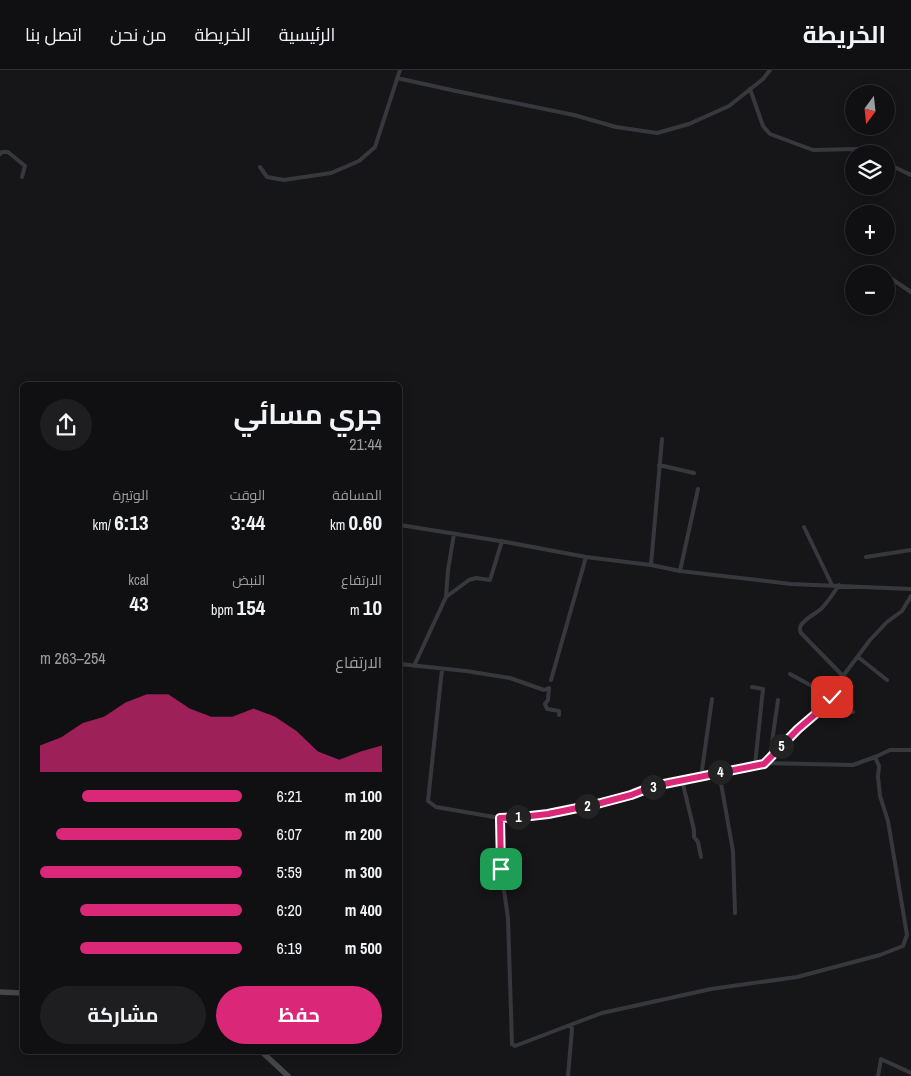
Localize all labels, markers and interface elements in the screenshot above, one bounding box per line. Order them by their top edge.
text: الخريطة [803,18,886,50]
text: اتصل بنا [25,22,82,47]
text: من نحن [110,22,167,47]
text: الخريطة [195,22,251,47]
text: الرئيسية [279,22,335,47]
north arrow [845,85,895,135]
map controls [845,85,895,315]
button: layers [845,145,895,195]
button: + [845,205,895,255]
button: − [845,265,895,315]
text: جري مسائي [233,395,382,433]
button: share [40,399,92,451]
text: 21:44 [349,433,382,455]
text: الوتيرة [113,486,149,504]
text: الوقت [230,486,265,504]
text: المسافة [332,486,382,504]
text: 6:13 [114,508,149,537]
text: 3:44 [231,508,265,537]
text: 0.60 [348,508,382,537]
text: /km [93,516,114,534]
text: km [330,516,348,534]
text: kcal [128,571,149,589]
text: النبض [232,571,265,589]
text: الارتفاع [341,571,382,589]
text: 43 [130,589,149,618]
text: 154 [237,593,265,622]
text: 10 [363,593,382,622]
text: bpm [211,601,237,619]
text: m [350,601,363,619]
text: 254–263 m [40,647,106,669]
text: الارتفاع [335,651,382,673]
pin [811,676,853,718]
icon: check [818,683,846,711]
pin: 5 [768,734,794,758]
text: 5 [778,737,785,755]
pin: 4 [708,760,732,784]
text: 4 [717,763,724,781]
pin: 3 [640,774,666,800]
text: 3 [650,778,657,796]
text: 6:21 [276,785,302,807]
text: 100 m [345,785,382,807]
pin: 2 [574,794,600,818]
text: 2 [584,797,591,815]
pin: 1 [506,804,530,830]
text: 1 [515,808,522,826]
text: 6:07 [276,823,302,845]
text: 200 m [345,823,382,845]
pin [480,848,522,890]
icon: arrive [487,855,515,883]
text: 5:59 [276,861,302,883]
text: 300 m [345,861,382,883]
text: 6:20 [276,899,302,921]
text: 400 m [345,899,382,921]
text: 6:19 [276,937,302,959]
text: 500 m [345,937,382,959]
button: مشاركة [40,986,206,1044]
button: حفظ [216,986,382,1044]

